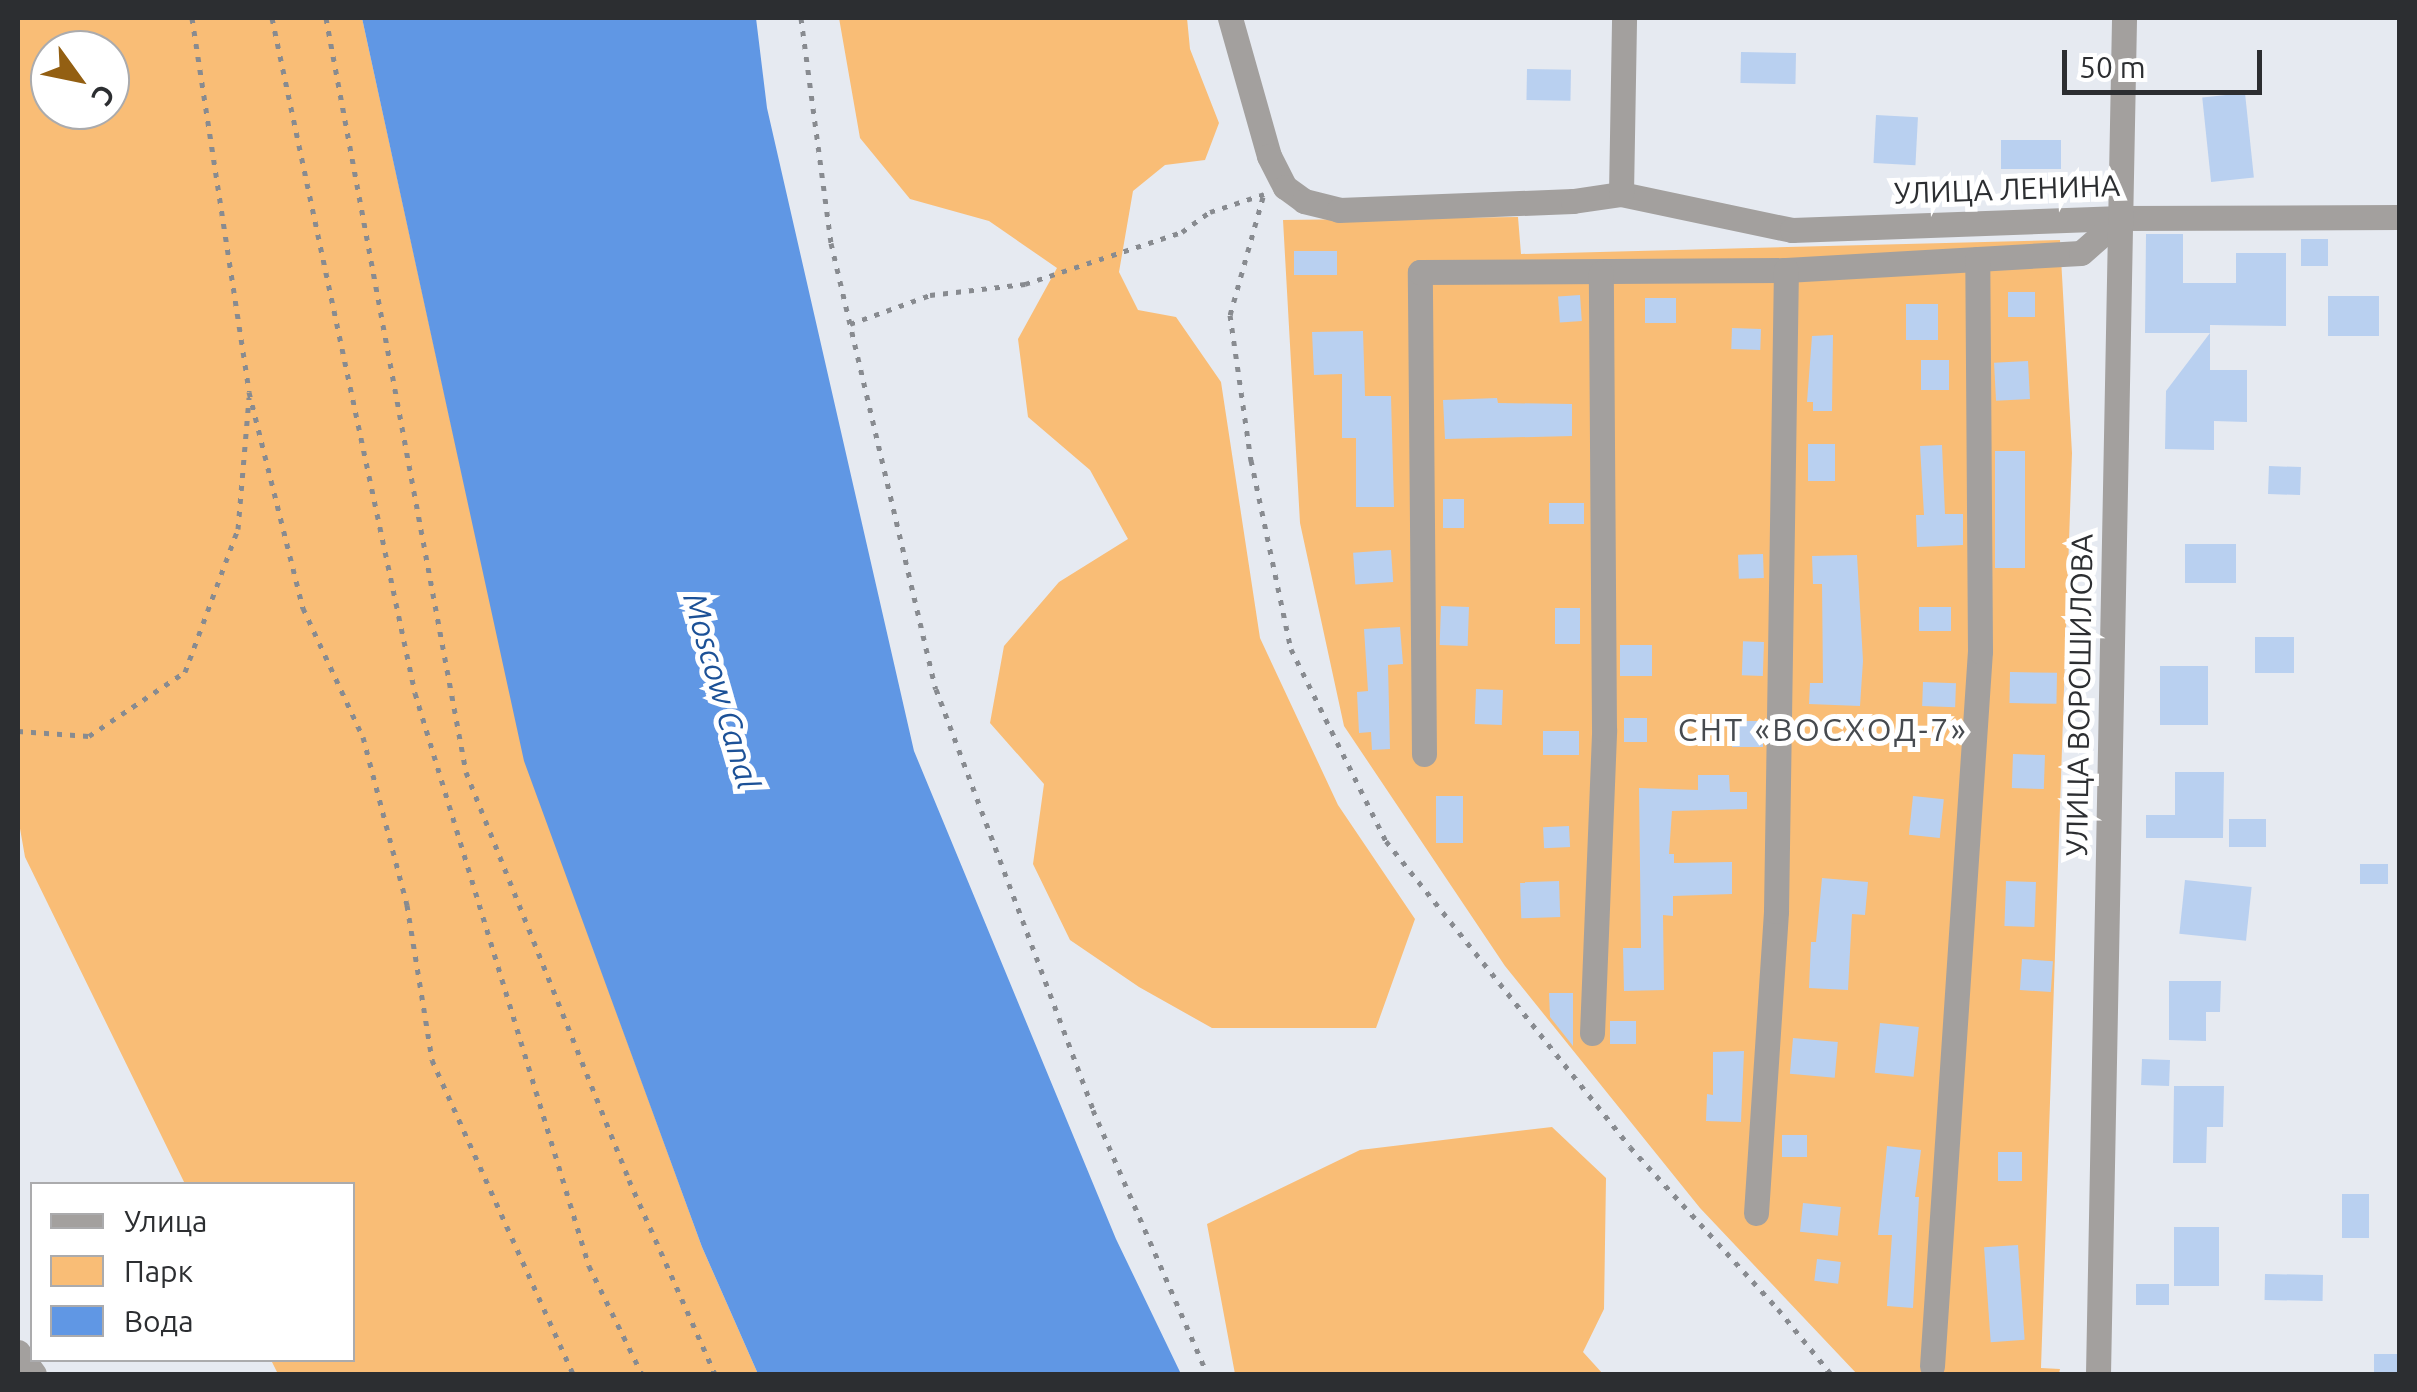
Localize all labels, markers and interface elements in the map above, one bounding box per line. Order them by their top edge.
north arrow [30,30,130,130]
scale bar [2067,30,2267,92]
text: 50 m [2079,50,2146,84]
text: С [86,80,122,111]
street label: УЛИЦА ЛЕНИНА [1893,167,2121,211]
street label: УЛИЦА ВОРОШИЛОВА [2058,533,2100,857]
water label: Moscow Canal [676,588,768,794]
district label: СНТ «ВОСХОД-7» [1678,710,1968,748]
legend [30,1182,355,1362]
text: Улица [124,1204,208,1238]
text: Парк [124,1254,193,1288]
text: Вода [124,1304,194,1338]

